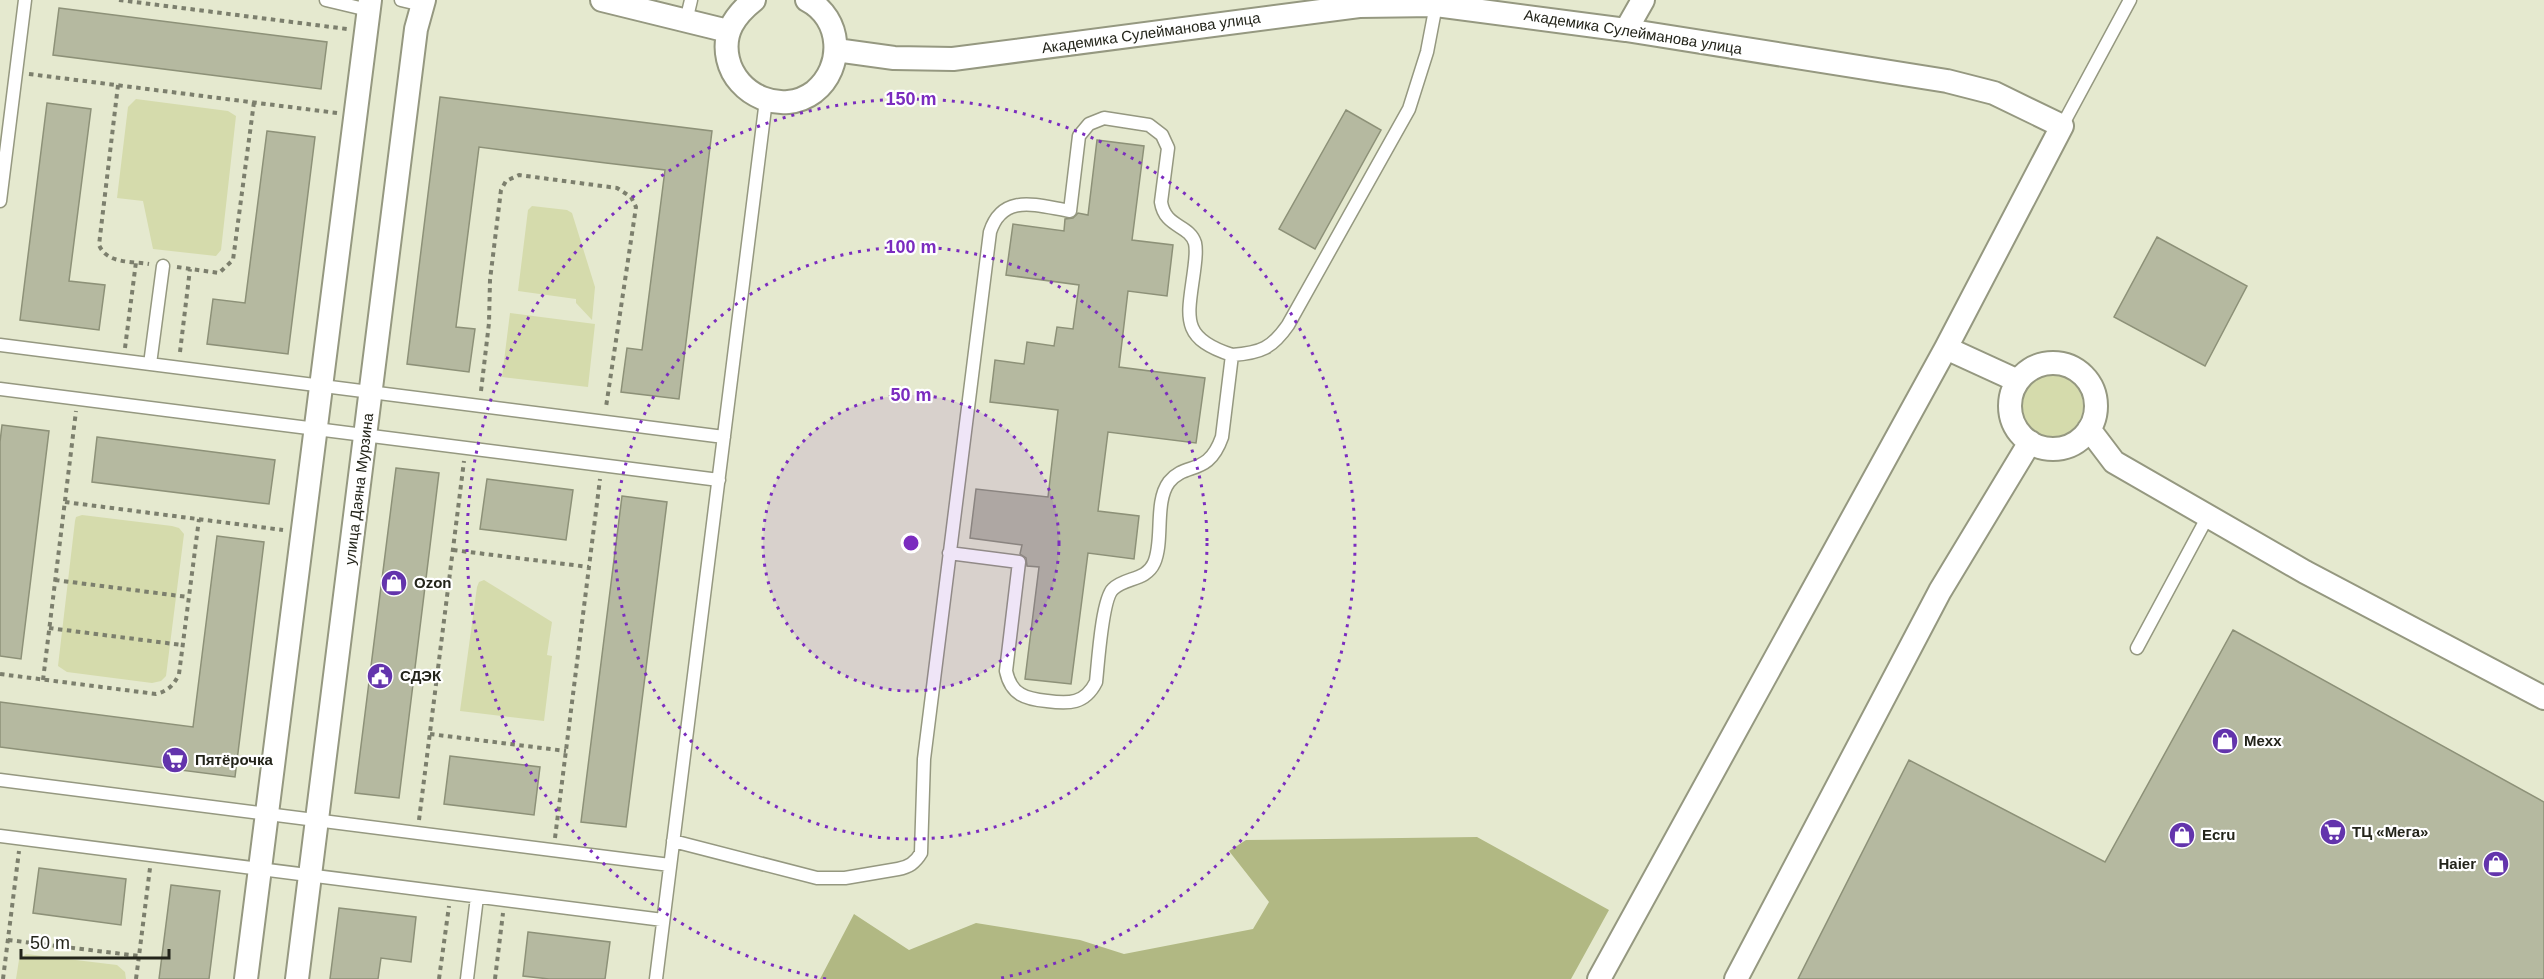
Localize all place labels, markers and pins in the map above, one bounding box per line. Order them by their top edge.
centre of rings [901,533,921,553]
shop icon: Ozon [379,568,409,598]
place label: Ozon [414,574,452,591]
public building icon: СДЭК [365,661,395,691]
place label: СДЭК [400,667,442,684]
shop icon: Mexx [2210,726,2240,756]
place label: Mexx [2244,732,2282,749]
supermarket icon: Пятёрочка [160,745,190,775]
place label: Пятёрочка [195,751,273,768]
supermarket icon: ТЦ «Мега» [2318,817,2348,847]
shop icon: Ecru [2167,820,2197,850]
place label: ТЦ «Мега» [2352,823,2428,840]
place label: Ecru [2202,826,2235,843]
shop icon: Haier [2481,849,2511,879]
place label: Haier [2438,855,2476,872]

